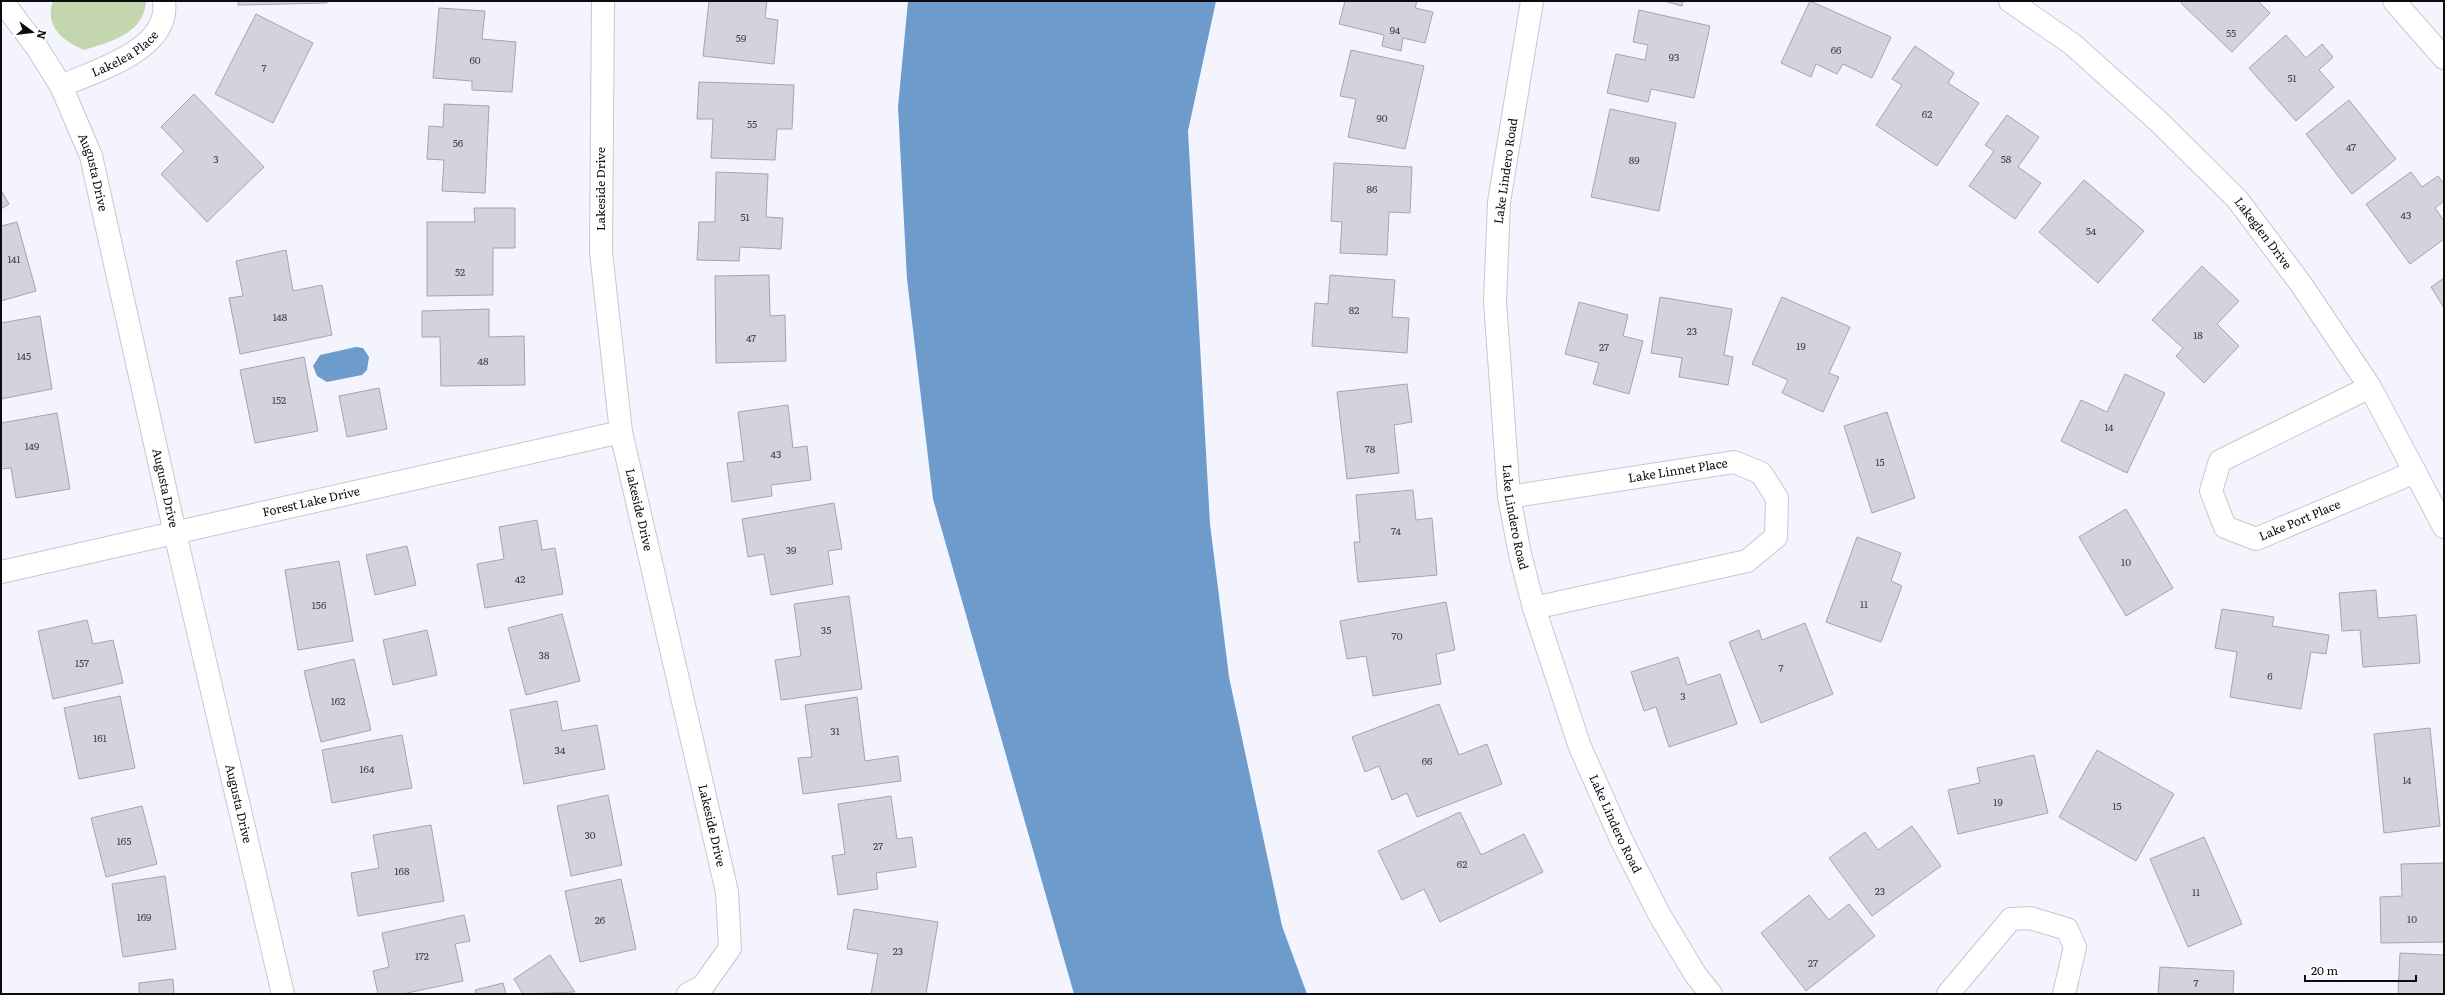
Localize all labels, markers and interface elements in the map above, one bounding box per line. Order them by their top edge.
north arrow [12,12,52,52]
house number: 94 [1390,22,1401,37]
house number: 55 [2226,25,2236,40]
street label: Lakelea Place [88,26,162,81]
text: N [34,28,52,41]
house number: 59 [736,30,746,45]
house number: 66 [1831,42,1842,57]
house number: 93 [1669,49,1679,64]
house number: 60 [469,52,481,67]
house number: 7 [261,60,267,75]
house number: 51 [2287,70,2297,85]
house number: 62 [1922,106,1932,121]
house number: 90 [1376,110,1388,125]
house number: 55 [747,116,757,131]
street label: Lake Lindero Road [1489,116,1521,225]
street label: Augusta Drive [74,130,113,213]
house number: 56 [453,135,464,150]
house number: 47 [2346,139,2356,154]
street label: Lakeside Drive [591,147,609,231]
house number: 3 [213,151,219,166]
house number: 58 [2001,151,2012,166]
house number: 89 [1629,152,1639,167]
house number: 86 [1367,181,1378,196]
street label: Lakeglen Drive [2231,193,2297,273]
house number: 43 [2401,207,2411,222]
house number: 51 [740,209,750,224]
house number: 54 [2086,223,2097,238]
house number: 141 [7,251,21,266]
house number: 52 [455,264,465,279]
house number: 82 [1349,302,1359,317]
house number: 148 [273,309,288,324]
house number: 23 [1687,323,1697,338]
house number: 18 [2193,327,2203,342]
house number: 47 [746,330,756,345]
house number: 19 [1796,338,1806,353]
house number: 27 [1599,339,1609,354]
house number: 145 [17,348,31,363]
house number: 48 [477,353,489,368]
house number: 152 [272,392,286,407]
house number: 14 [2104,419,2114,434]
house number: 149 [25,438,39,453]
house number: 78 [1365,441,1376,456]
house number: 43 [771,446,781,461]
street label: Augusta Drive [148,447,184,529]
street label: Lake Linnet Place [1627,453,1729,486]
house number: 15 [1875,454,1885,469]
street label: Lake Lindero Road [1499,464,1534,572]
street label: Lakeside Drive [622,467,658,553]
street label: Forest Lake Drive [260,481,362,521]
street label: Lake Port Place [2256,494,2343,545]
house number: 74 [1391,523,1401,538]
house number: 39 [786,542,796,557]
house number: 10 [2121,554,2131,569]
house number: 42 [515,571,525,586]
house number: 11 [1860,596,1868,611]
house number: 156 [312,597,327,612]
house number: 35 [821,622,831,637]
house number: 70 [1392,628,1403,643]
house number: 38 [539,647,550,662]
house number: 157 [75,655,89,670]
house number: 7 [1778,660,1784,675]
house number: 6 [2267,668,2273,683]
house number: 3 [1680,688,1686,703]
house number: 162 [331,693,345,708]
house number: 31 [830,723,840,738]
house number: 161 [93,730,107,745]
house number: 34 [555,742,566,757]
house number: 66 [1422,753,1433,768]
house number: 164 [360,761,375,776]
street label: Augusta Drive [221,762,257,845]
street label: Lake Lindero Road [1585,771,1647,876]
house number: 14 [2402,772,2412,787]
street label: Lakeside Drive [694,782,731,868]
house number: 19 [1993,794,2003,809]
house number: 15 [2112,798,2122,813]
house number: 30 [584,827,596,842]
house number: 165 [117,833,131,848]
house number: 27 [873,838,883,853]
house number: 62 [1457,856,1467,871]
house number: 168 [395,863,410,878]
house number: 23 [1875,883,1885,898]
house number: 11 [2192,884,2200,899]
house number: 169 [137,909,151,924]
house number: 10 [2407,911,2417,926]
house number: 26 [595,912,606,927]
house number: 23 [893,943,903,958]
house number: 172 [415,948,429,963]
house number: 27 [1808,955,1818,970]
scale bar [2305,957,2416,983]
text: 20 m [2311,961,2338,979]
house number: 7 [2193,975,2199,990]

